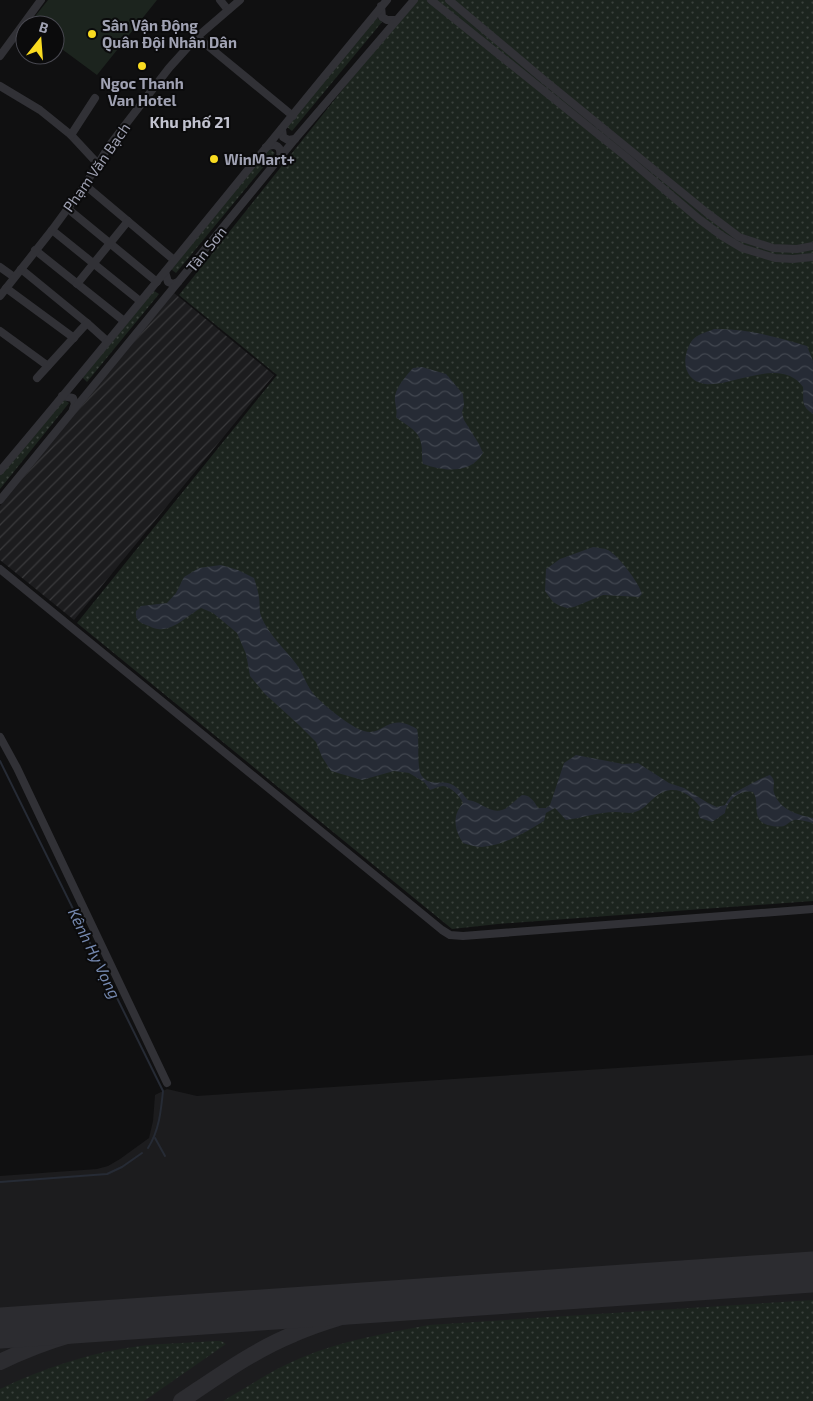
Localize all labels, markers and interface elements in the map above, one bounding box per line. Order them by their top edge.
north arrow [15,15,65,65]
place label: Sân Vận Động Quân Đội Nhân Dân [102,16,237,52]
text: B [37,18,51,37]
marker: Sân Vận Động Quân Đội Nhân Dân [86,28,98,40]
marker: Ngoc Thanh Van Hotel [136,60,148,72]
place label: Ngoc Thanh Van Hotel [100,74,184,109]
district label: Khu phố 21 [149,112,231,131]
street label: Phạm Văn Bạch [59,119,133,215]
place label: WinMart+ [224,150,295,168]
marker: WinMart+ [208,153,220,165]
street label: Tân Sơn [182,223,230,275]
water label: Kênh Hy Vọng [64,904,125,1002]

